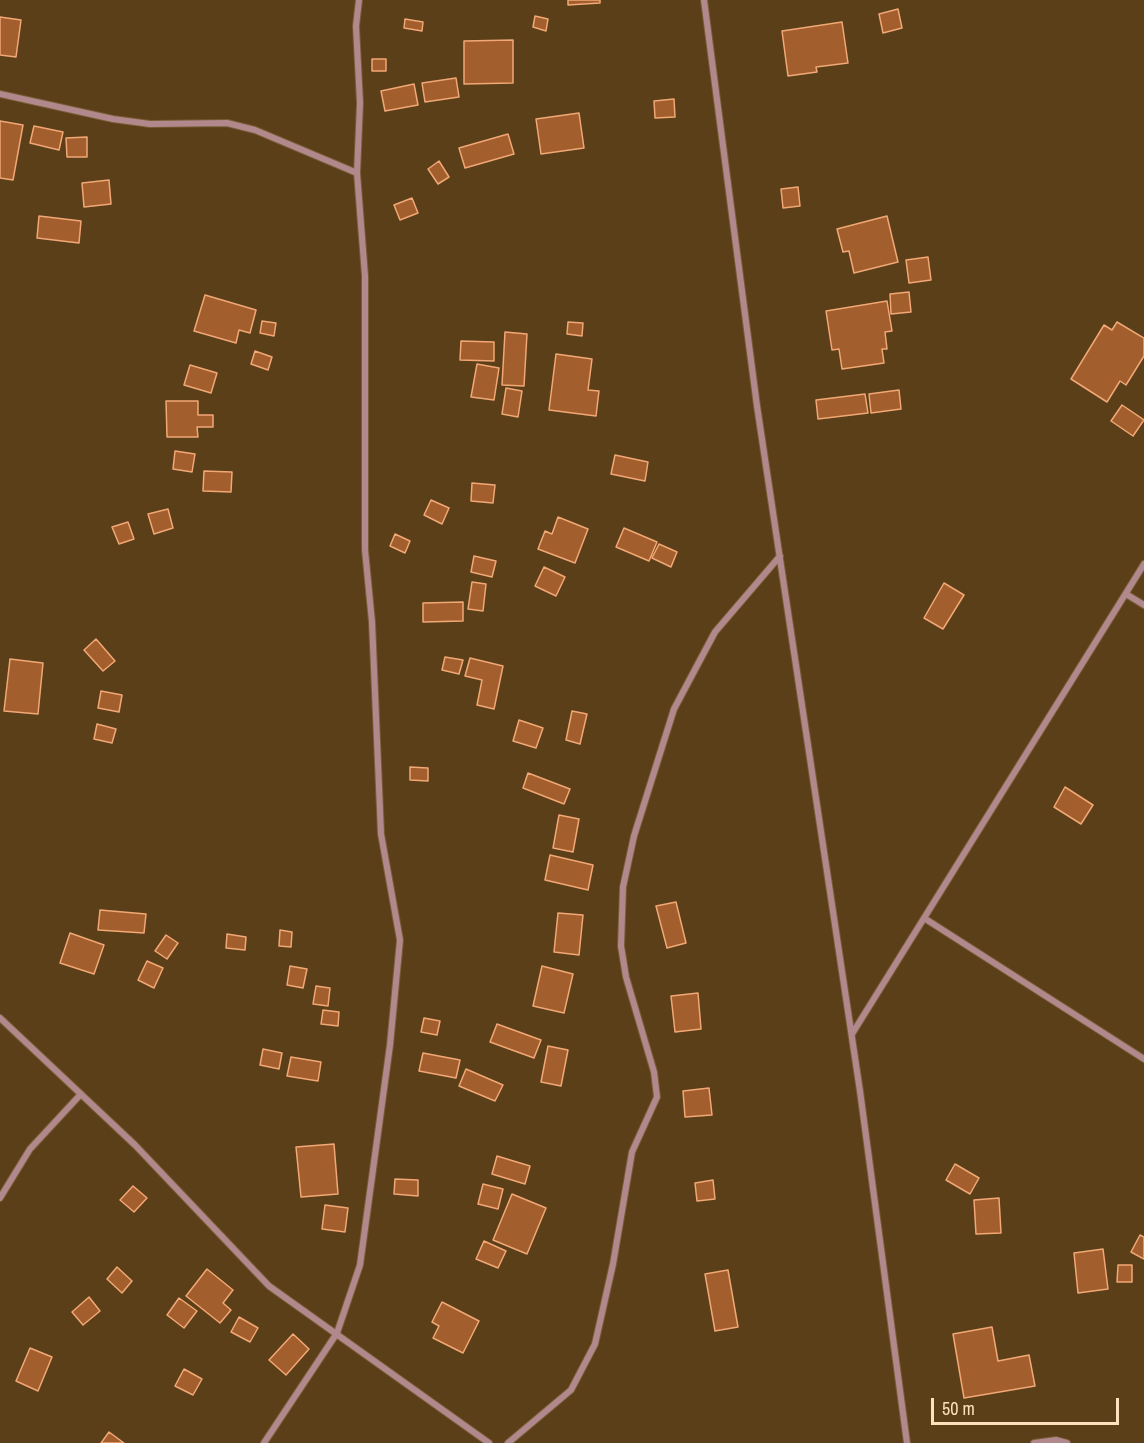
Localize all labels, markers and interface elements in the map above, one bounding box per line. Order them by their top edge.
scale bar [934,1386,1122,1424]
text: 50 m [942,1396,975,1421]

